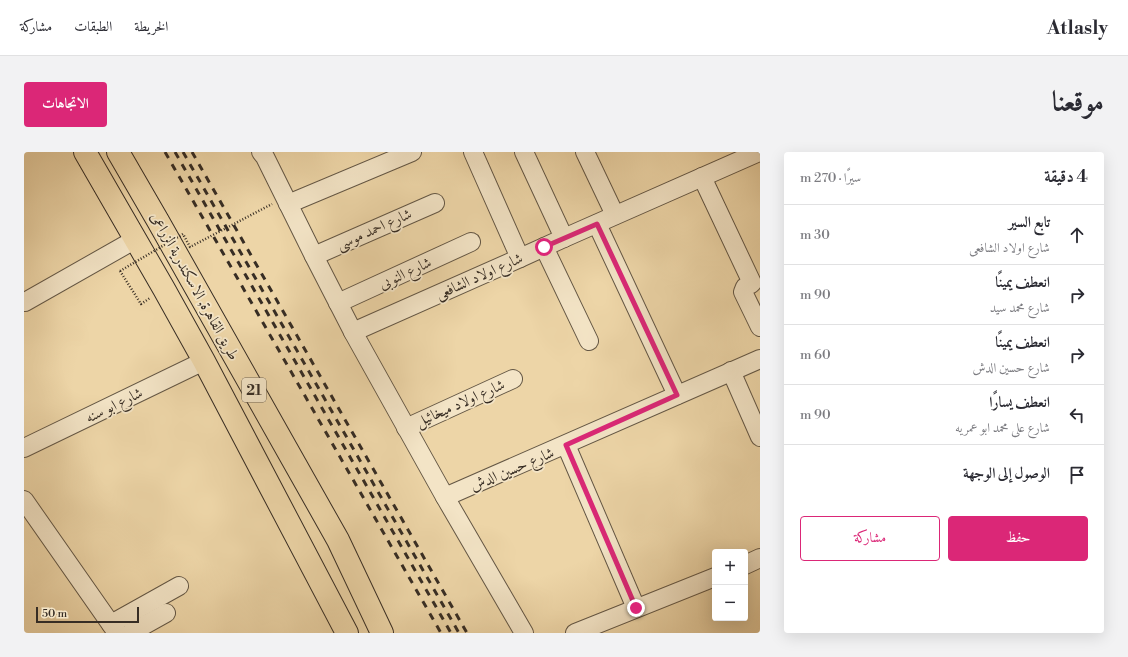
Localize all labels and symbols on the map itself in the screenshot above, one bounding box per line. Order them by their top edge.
street label: شارع احمد موسى [334,204,416,257]
street label: طريق القاهرة, الاسكندرية الزراعى [146,209,243,364]
route start [535,238,553,256]
street label: شارع اولاد الشافعى [433,249,527,307]
street label: شارع النوبى [376,253,436,297]
street label: شارع اولاد ميخائيل [413,375,509,434]
road number: 21 [242,378,266,402]
street label: شارع ابو سنه [82,383,147,430]
street label: شارع حسين الدش [467,443,558,498]
route end [627,599,645,617]
scale bar [36,605,139,624]

